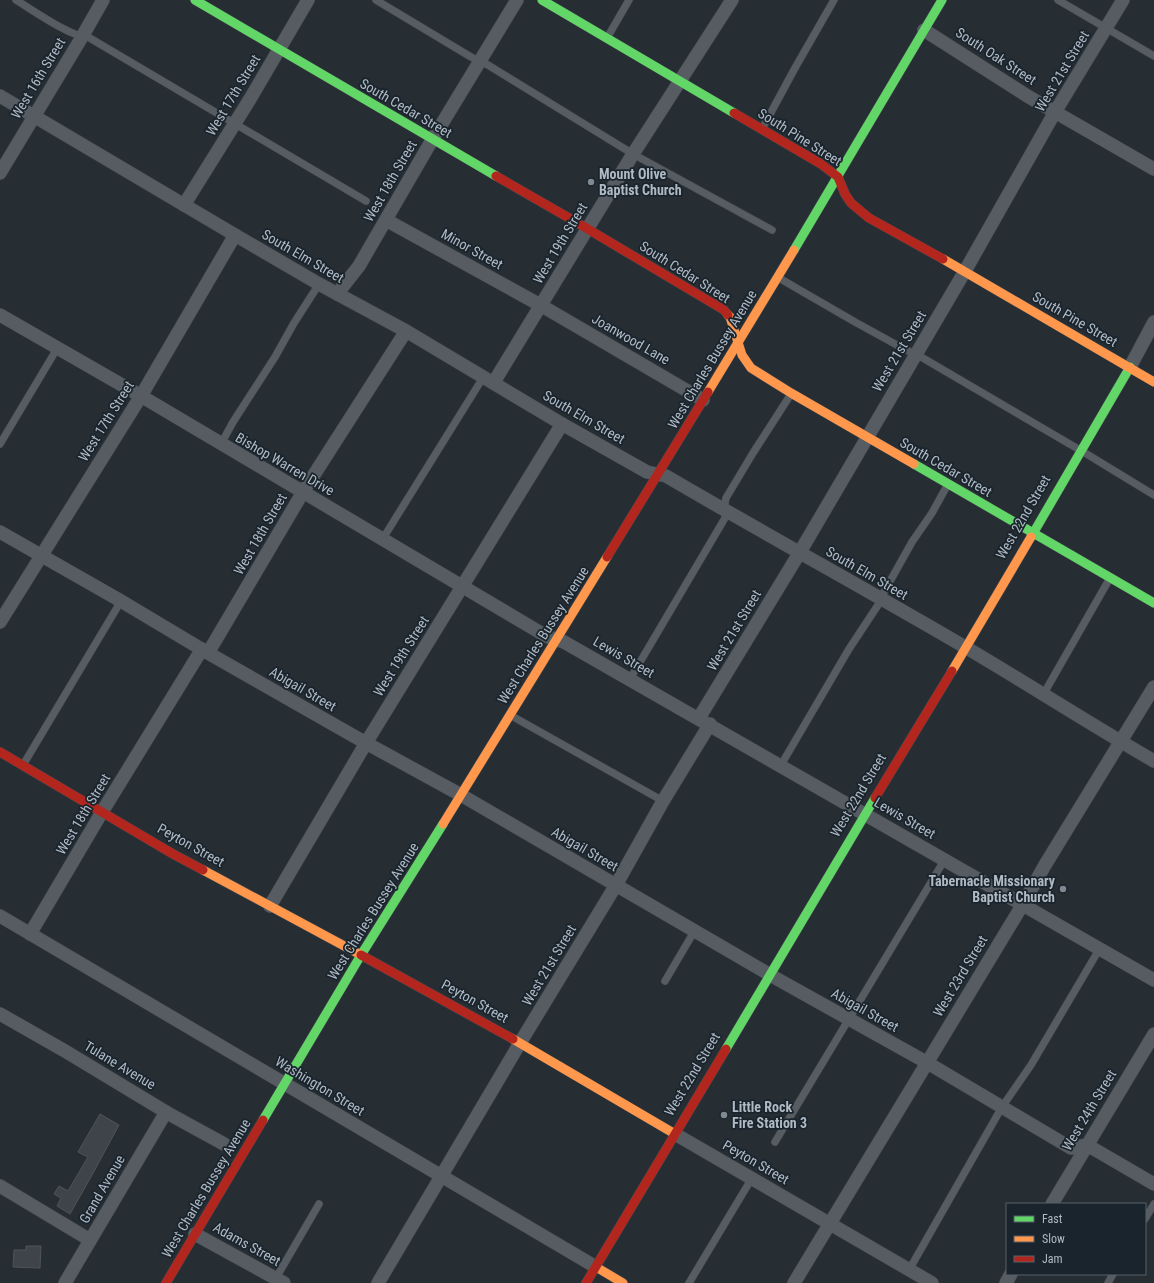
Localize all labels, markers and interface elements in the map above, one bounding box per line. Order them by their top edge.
street label: South Oak Street [953,24,1039,88]
street label: West 21st Street [1032,28,1092,114]
street label: West 16th Street [8,35,68,121]
street label: West 17th Street [203,52,263,138]
street label: South Cedar Street [357,75,455,141]
street label: South Pine Street [755,105,845,169]
street label: West 18th Street [360,137,420,225]
place label: Mount Olive Baptist Church [599,166,682,198]
marker: Mount Olive Baptist Church [586,177,596,187]
street label: West 19th Street [530,200,590,286]
street label: South Elm Street [259,226,347,286]
street label: Minor Street [438,226,506,272]
street label: South Cedar Street [637,238,733,306]
street label: West Charles Bussey Avenue [664,286,760,431]
street label: South Pine Street [1030,288,1120,350]
street label: West 21st Street [869,308,929,394]
street label: Joanwood Lane [589,310,673,368]
street label: West 17th Street [75,378,137,464]
street label: South Elm Street [540,387,628,447]
street label: Bishop Warren Drive [233,429,338,499]
street label: South Cedar Street [897,434,995,500]
street label: West 22nd Street [992,472,1054,562]
street label: West 18th Street [230,490,290,578]
street label: South Elm Street [823,543,911,603]
street label: West Charles Bussey Avenue [494,563,592,707]
street label: West 21st Street [704,587,764,673]
street label: West 19th Street [370,613,432,699]
street label: Lewis Street [591,633,657,681]
street label: Abigail Street [267,664,339,714]
street label: West 22nd Street [827,750,889,840]
street label: West 18th Street [53,771,113,857]
street label: Lewis Street [872,794,938,842]
street label: Peyton Street [155,820,227,870]
street label: Abigail Street [549,824,621,874]
street label: West Charles Bussey Avenue [324,839,422,983]
place label: Tabernacle Missionary Baptist Church [928,873,1056,905]
marker: Tabernacle Missionary Baptist Church [1058,884,1068,894]
street label: West 21st Street [519,922,579,1008]
street label: West 23rd Street [930,933,990,1019]
street label: Peyton Street [439,976,511,1026]
street label: Abigail Street [829,985,901,1035]
street label: West 22nd Street [661,1029,723,1119]
street label: Tulane Avenue [82,1037,159,1093]
street label: Washington Street [273,1053,367,1119]
street label: West 24th Street [1059,1067,1119,1153]
place label: Little Rock Fire Station 3 [732,1099,807,1131]
marker: Little Rock Fire Station 3 [719,1110,729,1120]
street label: West Charles Bussey Avenue [158,1115,254,1260]
street label: Peyton Street [720,1137,792,1187]
street label: Grand Avenue [76,1152,128,1226]
legend [1006,1203,1146,1275]
text: Fast [1042,1212,1063,1226]
street label: Adams Street [210,1219,284,1269]
text: Slow [1042,1232,1065,1246]
text: Jam [1042,1252,1063,1266]

